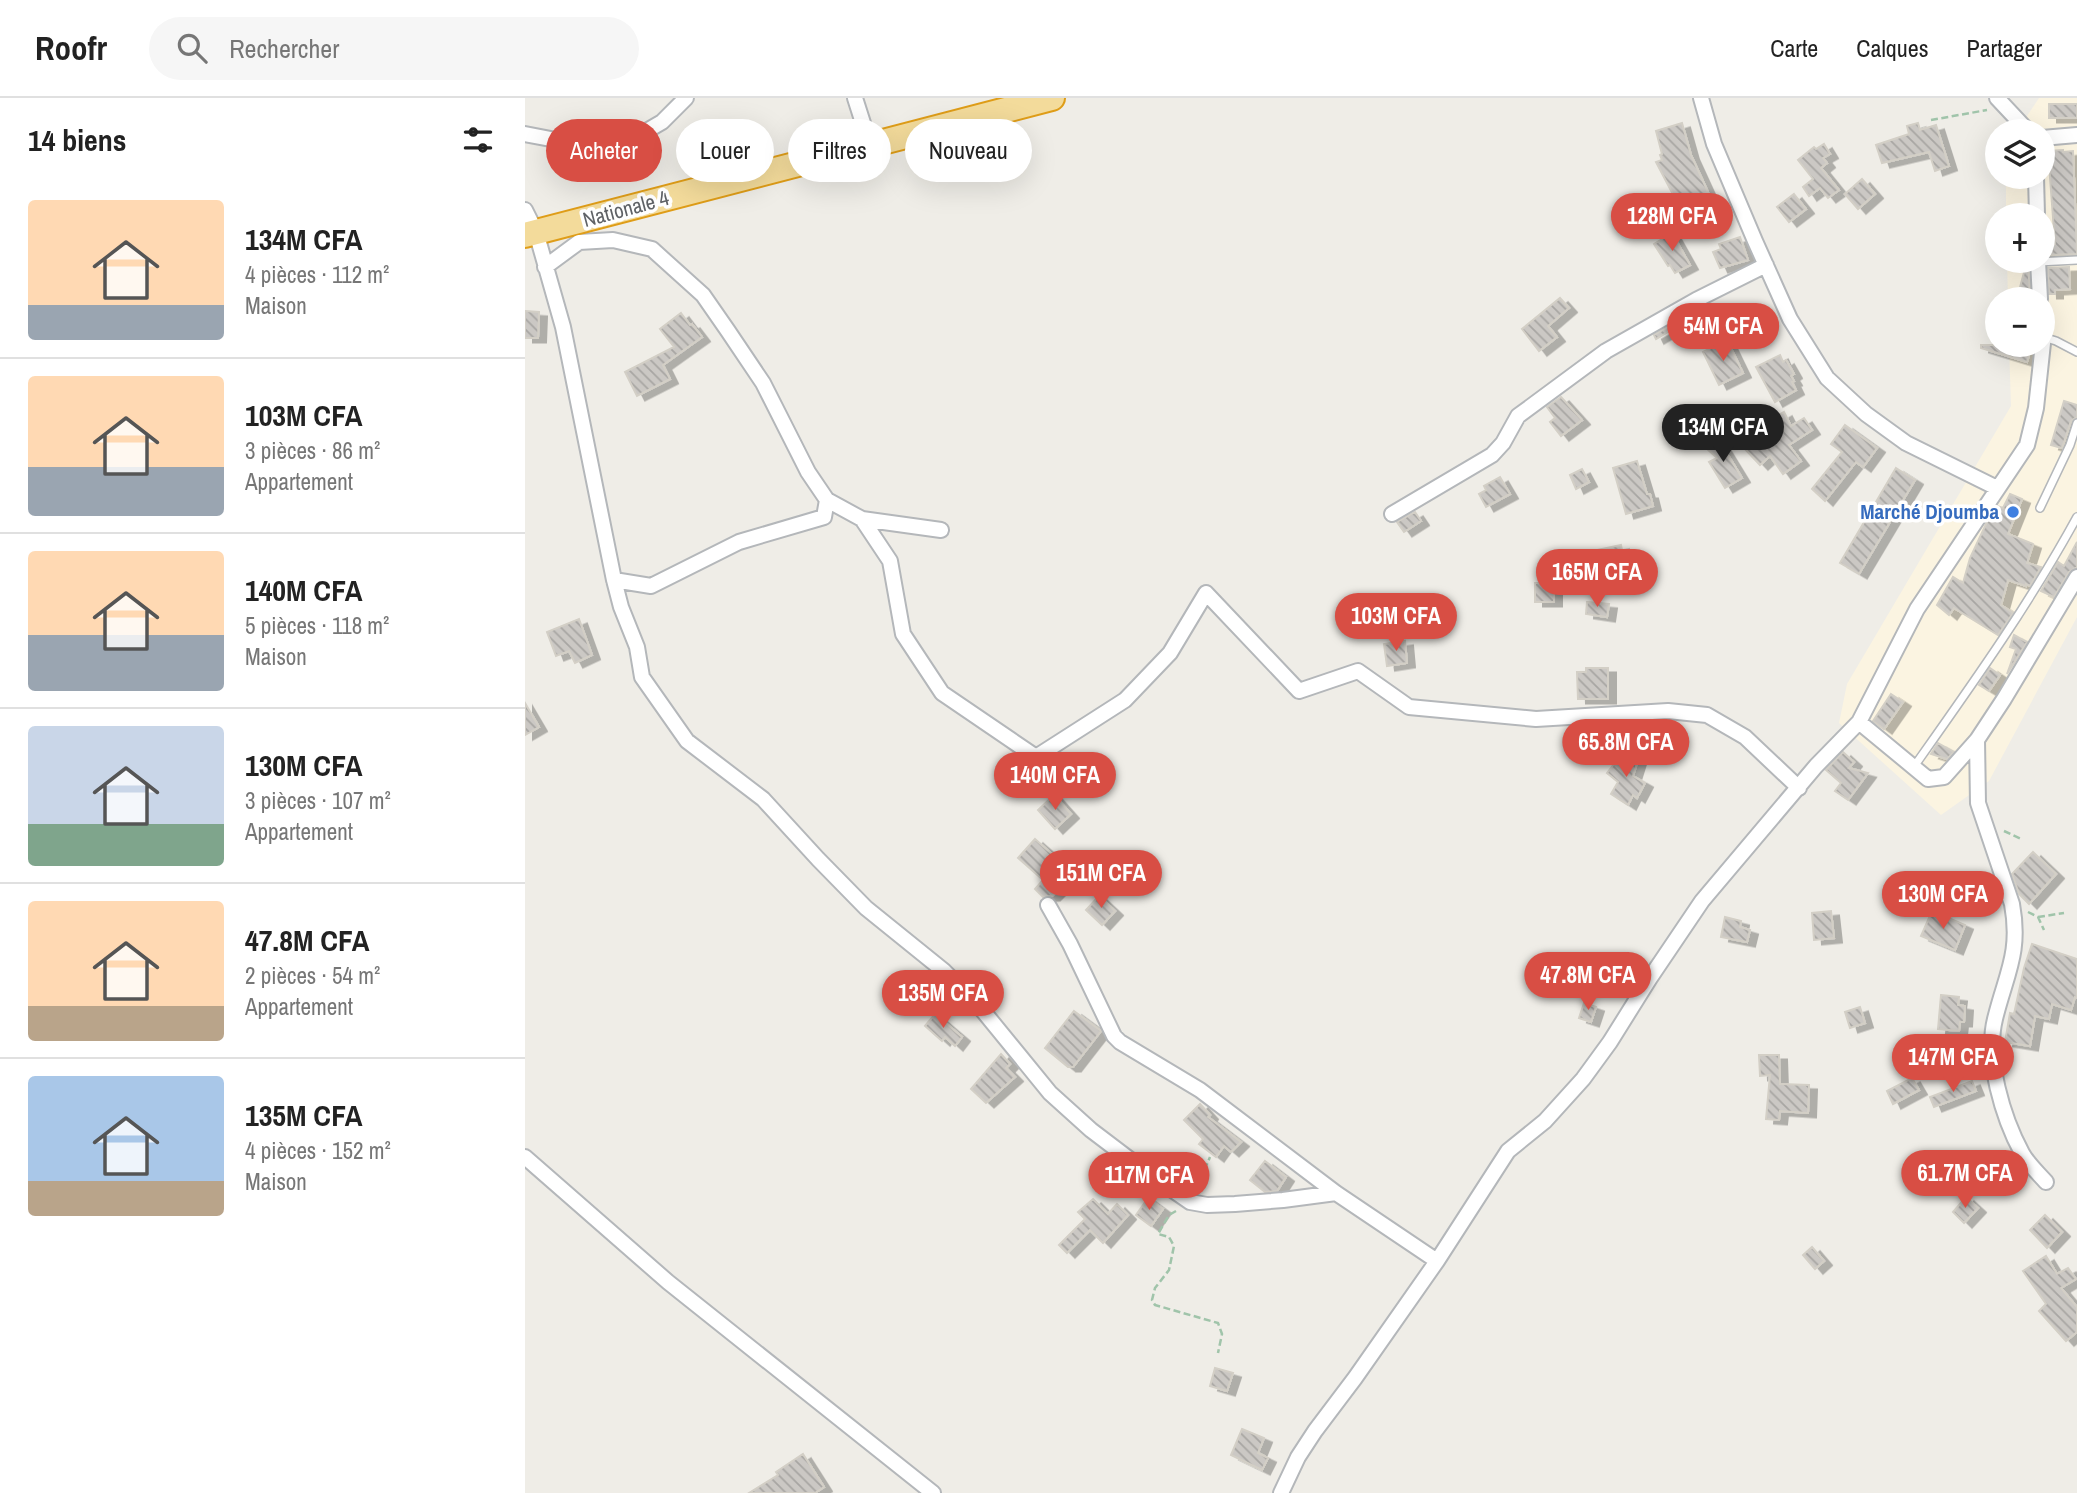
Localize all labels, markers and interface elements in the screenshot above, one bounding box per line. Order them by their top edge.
search box [149,17,639,80]
text: Roofr [35,26,107,70]
icon: search [173,29,211,67]
text: Rechercher [229,31,339,66]
text: Carte [1770,32,1818,64]
text: Calques [1856,32,1929,64]
text: Partager [1967,32,2042,64]
chip: Acheter [546,119,662,182]
chip: Louer [676,119,774,182]
chip: Filtres [788,119,891,182]
chip: Nouveau [905,119,1032,182]
map controls [1985,119,2055,357]
button: layers [1985,119,2055,189]
text: 14 biens [28,120,126,160]
icon: filters [459,121,497,159]
street label: Nationale 4 [580,183,673,234]
pin: 128M CFA [1600,194,1744,253]
text: 128M CFA [1627,200,1717,231]
button: + [1985,203,2055,273]
text: 134M CFA [245,219,363,259]
icon: home [84,228,168,312]
text: 4 pièces · 112 m² [245,259,389,290]
button: − [1985,287,2055,357]
text: Maison [245,290,307,321]
pin: 54M CFA [1658,303,1788,363]
text: 54M CFA [1683,310,1763,341]
text: 103M CFA [245,395,363,435]
icon: home [84,404,168,488]
pin: 134M CFA [1651,404,1795,464]
text: 134M CFA [1678,411,1768,442]
text: 3 pièces · 86 m² [245,435,380,466]
text: Appartement [245,466,353,497]
place label: Marché Djoumba [1860,497,1999,526]
marker: Marché Djoumba [2005,504,2021,520]
pin: 165M CFA [1525,550,1669,609]
text: 165M CFA [1552,556,1642,587]
text: 140M CFA [245,570,363,610]
icon: home [84,579,168,663]
pin: 103M CFA [1324,594,1468,653]
text: 103M CFA [1351,600,1441,631]
text: 5 pièces · 118 m² [245,610,389,641]
text: Maison [245,641,307,672]
pin: 65.8M CFA [1546,720,1706,779]
text: 65.8M CFA [1578,726,1674,757]
text: 130M CFA [245,745,363,785]
pin: 140M CFA [983,752,1127,812]
icon: home [84,754,168,838]
text: 140M CFA [1010,759,1100,790]
text: 3 pièces · 107 m² [245,785,391,816]
text: Appartement [245,816,353,847]
pin: 151M CFA [1029,850,1173,910]
text: 151M CFA [1056,857,1146,888]
pin: 130M CFA [1871,872,2015,931]
text: 130M CFA [1898,878,1988,909]
text: 47.8M CFA [245,920,369,960]
icon: home [84,929,168,1013]
pin: 47.8M CFA [1508,953,1668,1012]
text: 47.8M CFA [1540,959,1636,990]
text: 2 pièces · 54 m² [245,960,380,991]
pin: 135M CFA [871,970,1015,1030]
text: 135M CFA [898,977,988,1008]
text: Appartement [245,991,353,1022]
pin: 147M CFA [1881,1034,2025,1094]
text: 147M CFA [1908,1041,1998,1072]
text: 135M CFA [245,1095,363,1135]
icon: home [84,1104,168,1188]
text: 4 pièces · 152 m² [245,1135,391,1166]
pin: 61.7M CFA [1885,1150,2045,1210]
pin: 117M CFA [1077,1152,1221,1212]
text: 61.7M CFA [1917,1157,2013,1188]
text: 117M CFA [1104,1159,1194,1190]
text: Maison [245,1166,307,1197]

